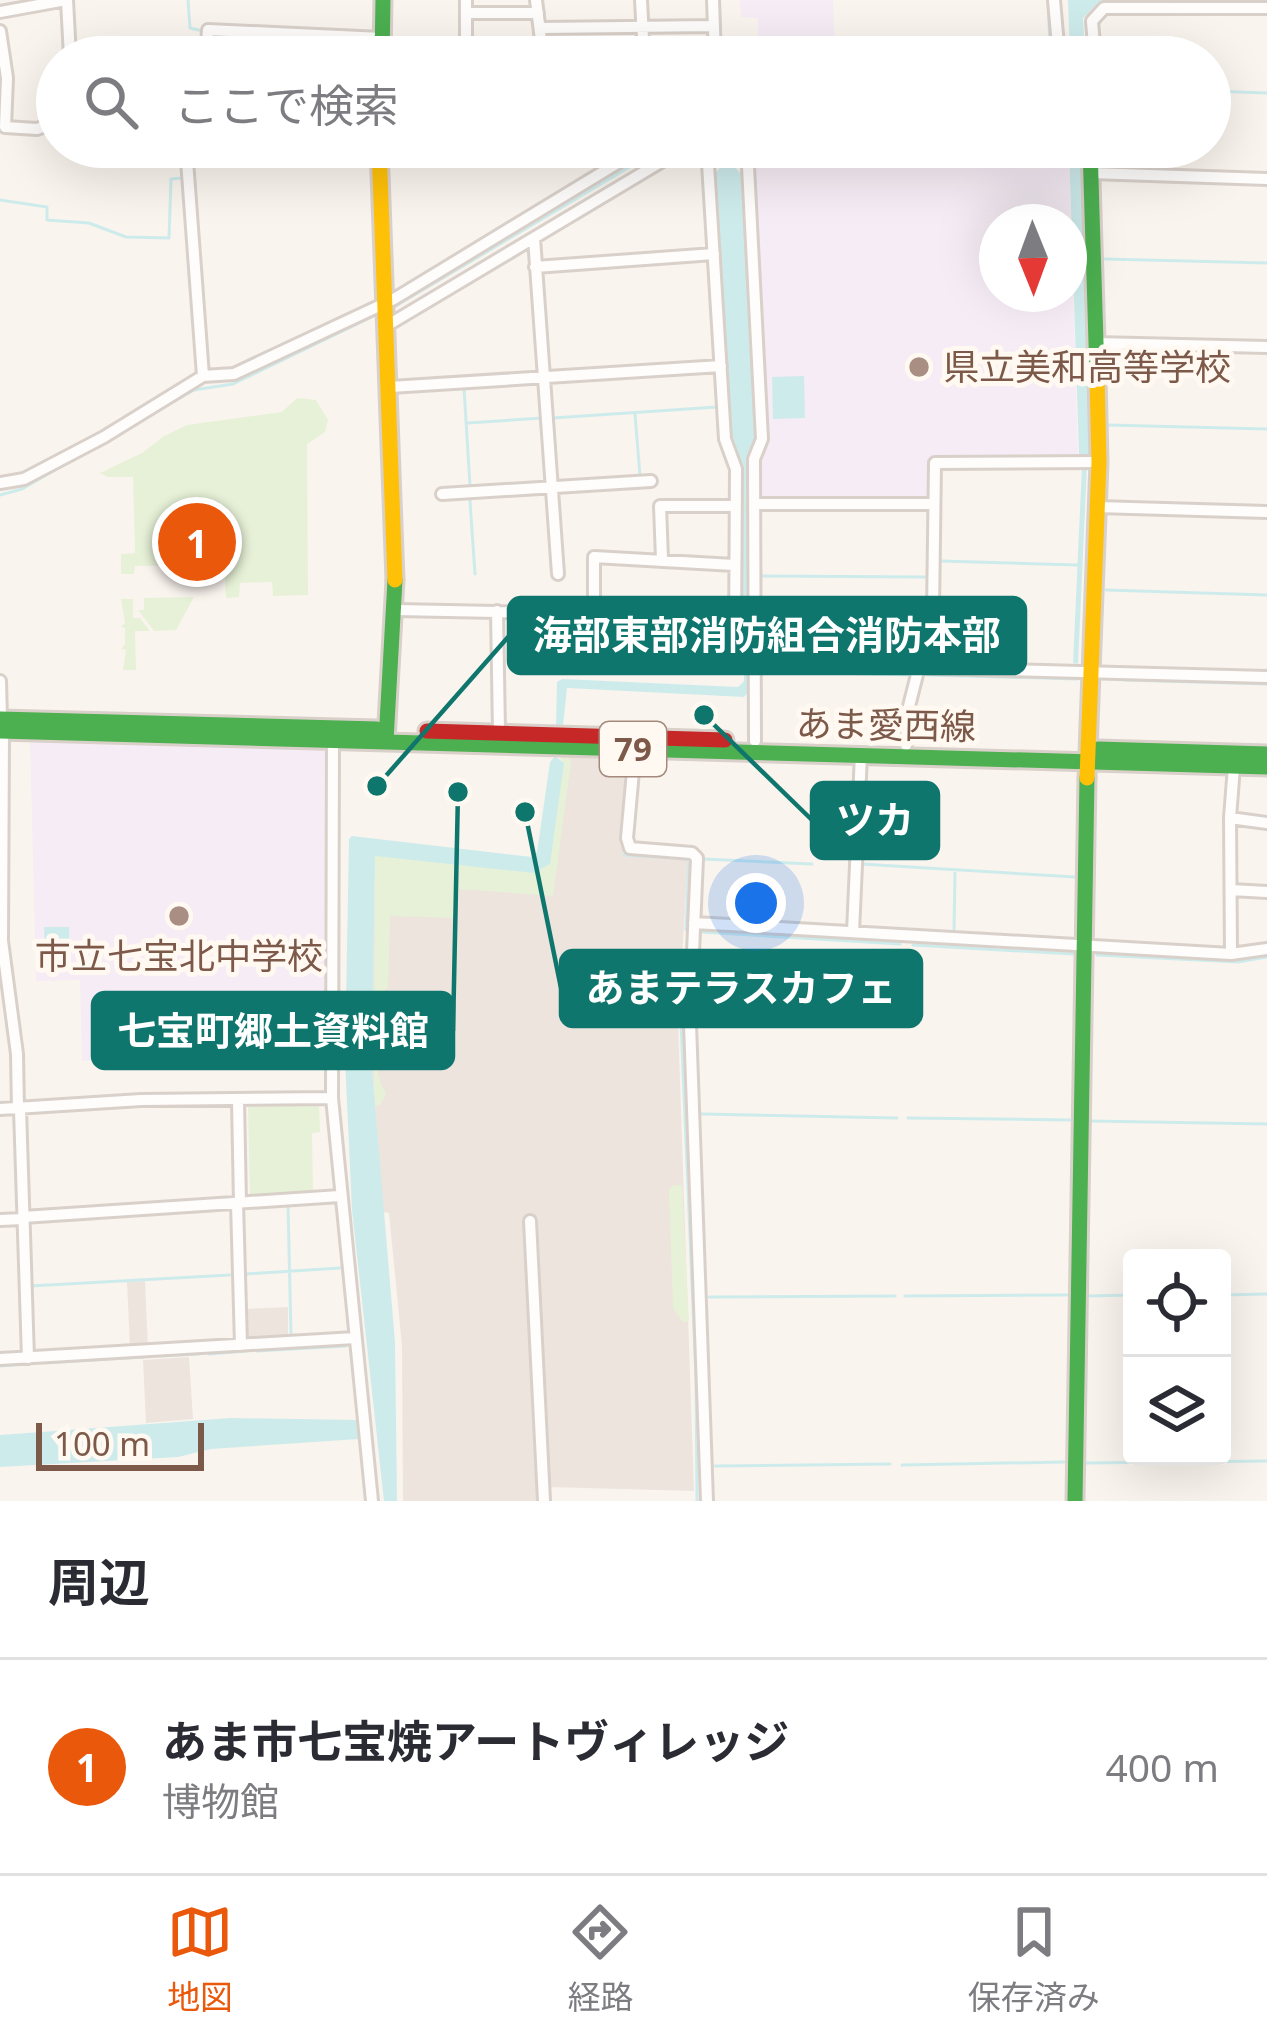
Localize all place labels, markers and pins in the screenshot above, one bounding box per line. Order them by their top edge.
place label: 県立美和高等学校 [943,342,1231,391]
marker: 県立美和高等学校 [906,354,932,380]
pin: 1 [158,497,236,587]
callout: 海部東部消防組合消防本部 [509,598,1025,673]
callout: ツカ [812,783,938,858]
marker: 市立七宝北中学校 [166,903,192,929]
place label: 市立七宝北中学校 [35,931,323,980]
callout: あまテラスカフェ [561,951,921,1026]
callout: 七宝町郷土資料館 [93,993,453,1068]

